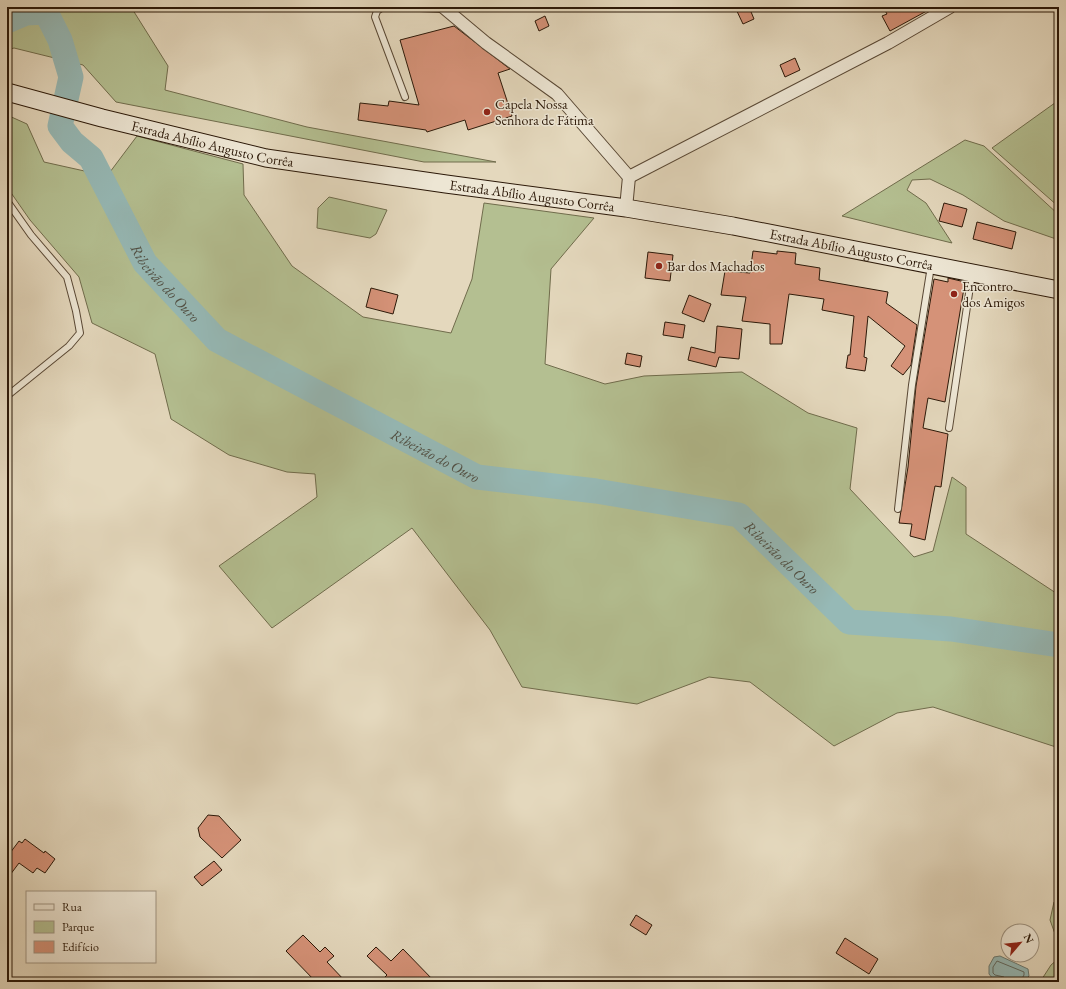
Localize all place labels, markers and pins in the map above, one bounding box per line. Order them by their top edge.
place label: Capela Nossa Senhora de Fátima [495,95,594,129]
marker: Capela Nossa Senhora de Fátima [482,107,492,117]
place label: Bar dos Machados [667,257,765,275]
marker: Bar dos Machados [654,261,664,271]
place label: Encontro dos Amigos [962,277,1025,311]
marker: Encontro dos Amigos [949,289,959,299]

